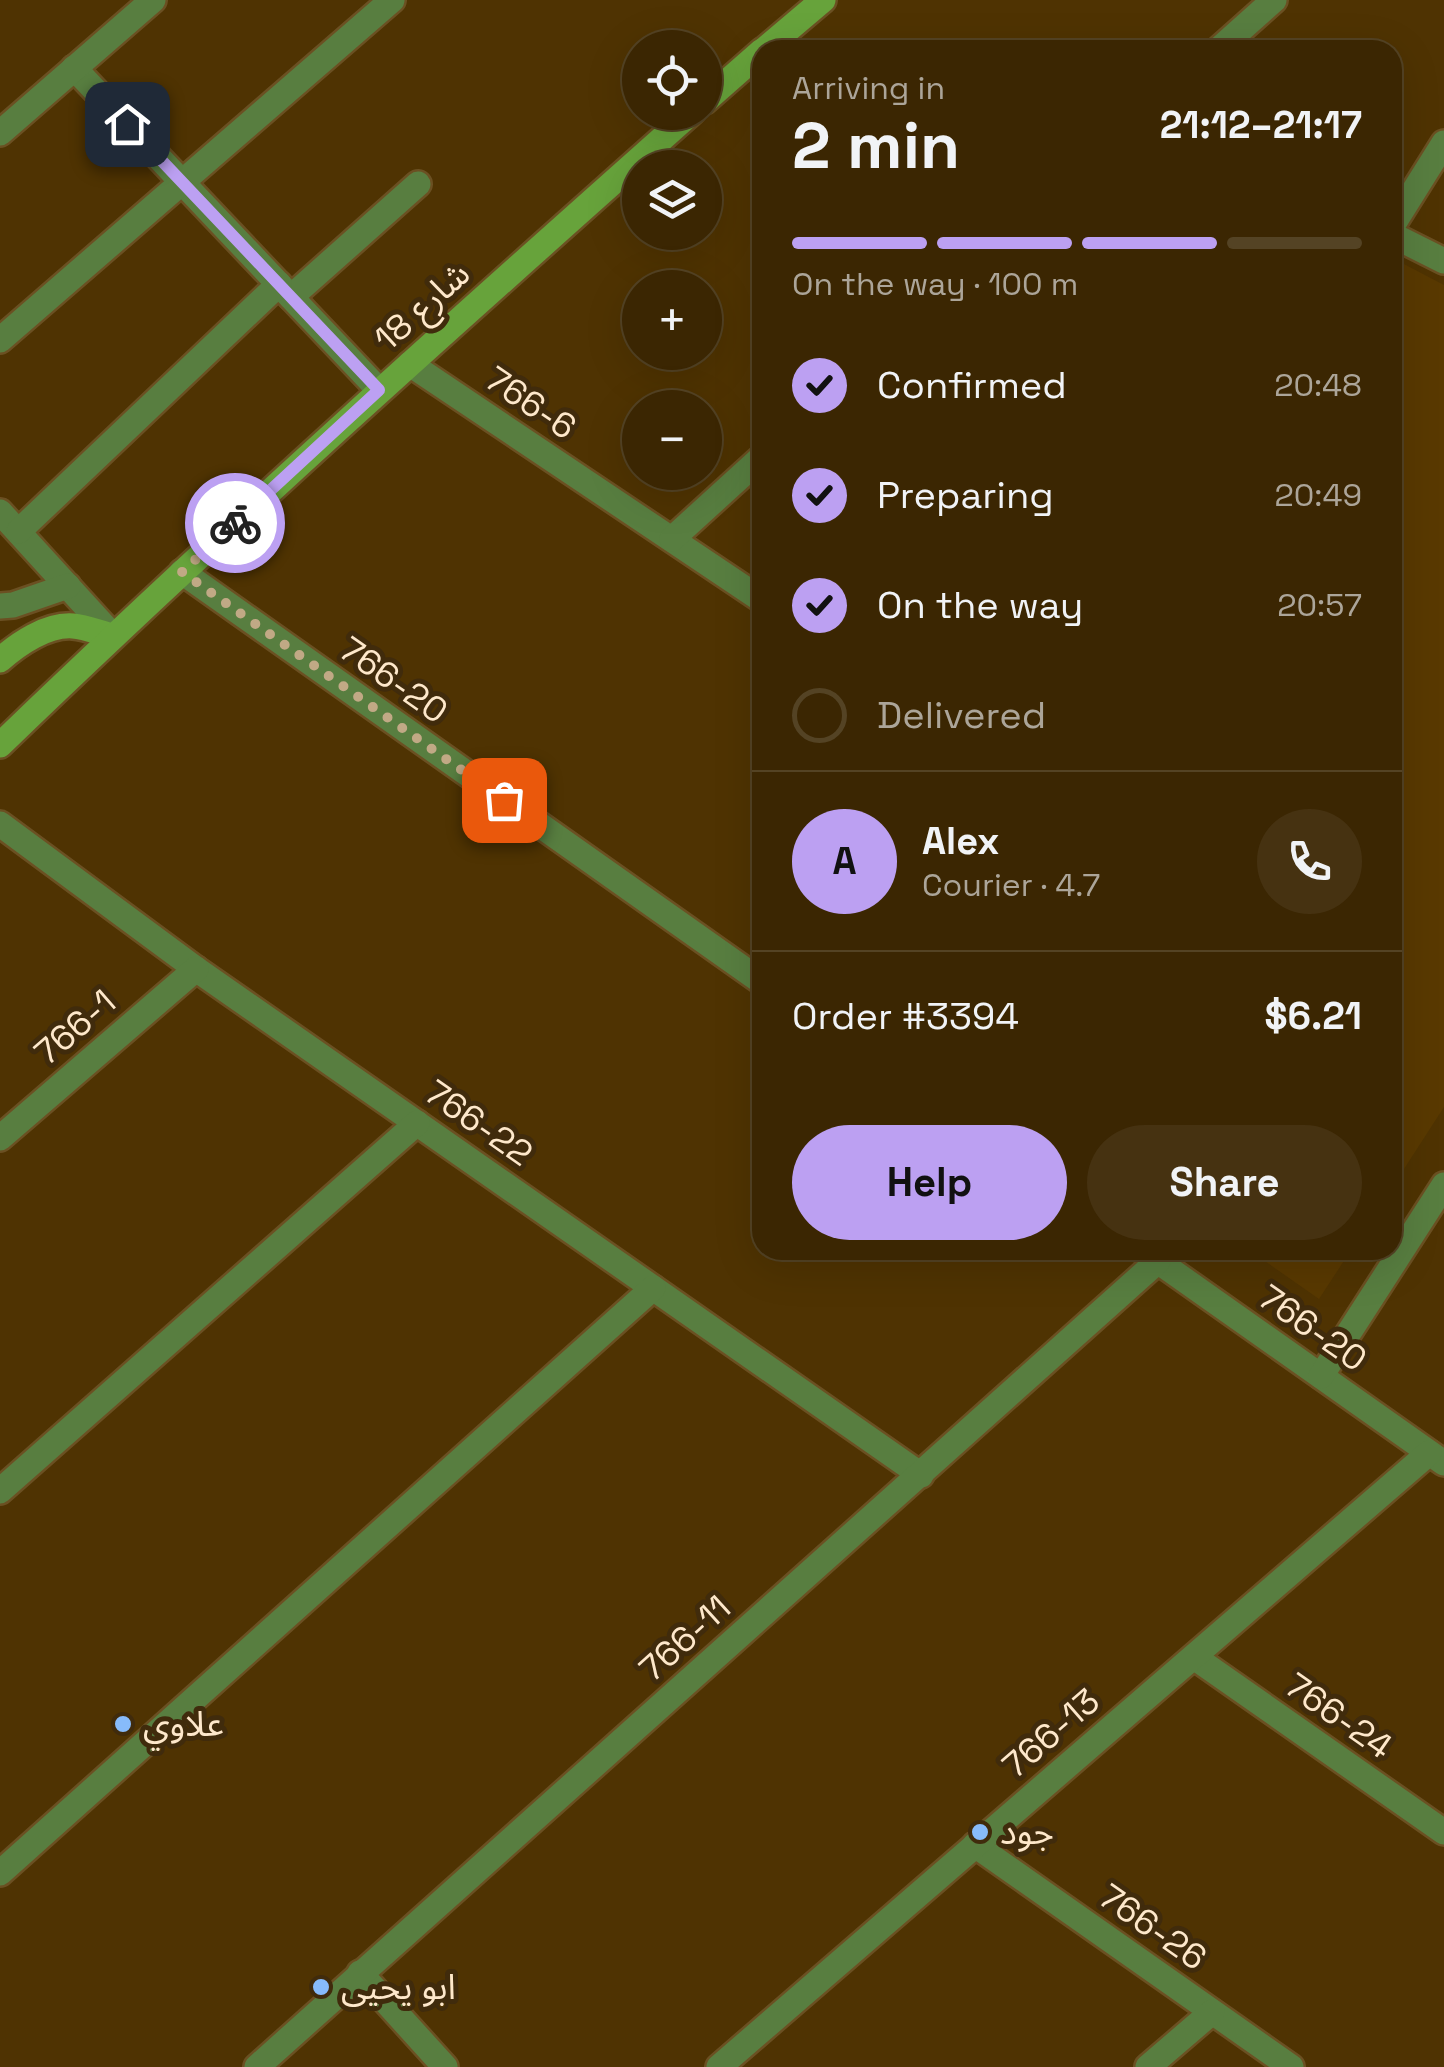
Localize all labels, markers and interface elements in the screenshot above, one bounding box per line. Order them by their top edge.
map controls [622,30,722,490]
button: locate [622,30,722,130]
text: Arriving in [792,68,945,108]
pin [85,82,170,167]
icon: home [100,97,155,152]
text: 21:12–21:17 [1160,101,1362,149]
text: 2 min [792,104,960,187]
button: layers [622,150,722,250]
street label: شارع 18 [365,252,482,363]
text: On the way · 100 m [792,264,1078,304]
button: + [622,270,722,370]
street label: 766-6 [477,357,585,449]
icon: check [792,358,847,413]
text: Confirmed [877,361,1067,409]
text: 20:48 [1274,365,1362,405]
button: − [622,390,722,490]
icon: check [792,468,847,523]
text: Preparing [877,471,1054,519]
courier [185,473,285,573]
text: 20:49 [1275,475,1362,515]
icon: bike [208,496,263,551]
icon: check [792,578,847,633]
text: On the way [877,581,1083,629]
text: 20:57 [1277,585,1362,625]
street label: 766-20 [332,627,456,733]
text: Delivered [877,691,1046,739]
pin [462,758,547,843]
icon: bag [477,773,532,828]
button: phone [1257,809,1362,914]
text: Alex [922,817,999,865]
text: A [832,837,857,885]
text: Courier · 4.7 [922,865,1100,905]
street label: 766-1 [26,980,124,1074]
text: Order #3394 [792,992,1019,1040]
text: $6.21 [1264,992,1362,1040]
street label: 766-22 [417,1070,541,1176]
button: Help [792,1125,1067,1240]
button: Share [1087,1125,1362,1240]
street label: 766-20 [1251,1275,1375,1381]
street label: 766-11 [630,1586,740,1690]
street label: 766-24 [1277,1664,1401,1768]
street label: 766-13 [994,1679,1108,1787]
place label: علاوي [143,1702,224,1751]
marker: علاوي [112,1713,134,1735]
place label: جود [1000,1810,1054,1854]
marker: جود [969,1821,991,1843]
street label: 766-26 [1091,1874,1215,1980]
place label: ابو يحيى [341,1965,456,2009]
marker: ابو يحيى [310,1976,332,1998]

